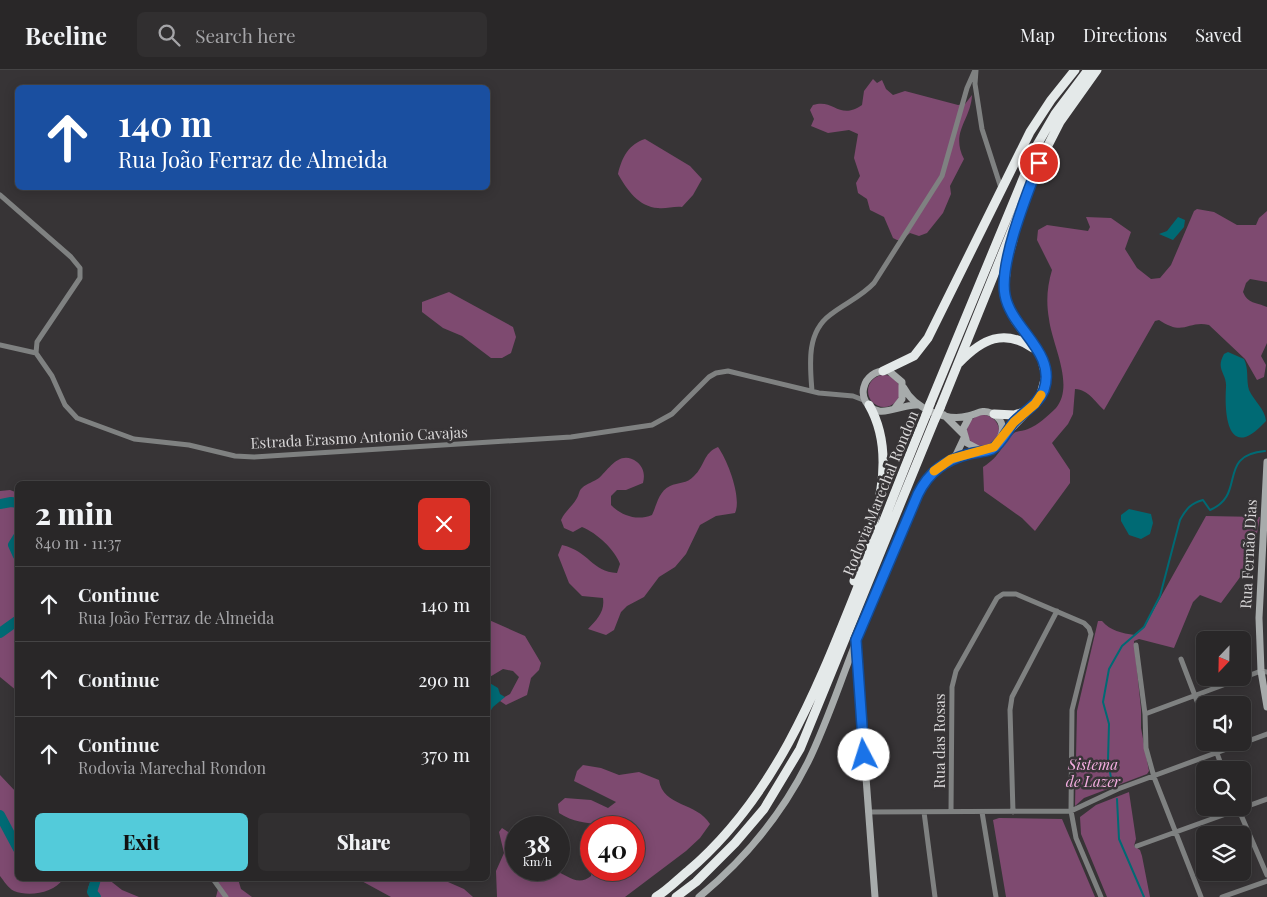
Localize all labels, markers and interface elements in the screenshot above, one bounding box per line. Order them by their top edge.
search box [137,12,487,57]
text: Beeline [25,19,107,51]
icon: search [155,21,183,49]
text: Search here [195,22,296,48]
text: Map [1020,23,1055,47]
text: Directions [1083,23,1167,47]
text: Saved [1195,23,1242,47]
text: 140 m [118,99,212,146]
icon: ahead [35,105,100,170]
pin [1018,142,1060,184]
text: Rua João Ferraz de Almeida [118,144,388,174]
icon: arrive [1025,149,1053,177]
street label: Rodovia Marechal Rondon [838,407,922,578]
street label: Estrada Erasmo Antonio Cavajas [250,421,468,453]
text: 2 min [35,493,113,533]
button: close [418,498,470,550]
street label: Rua Fernão Dias [1235,499,1261,609]
text: 840 m · 11:37 [35,532,121,553]
text: Continue [78,581,159,607]
icon: ahead [35,590,63,618]
text: 140 m [421,591,470,617]
text: Rua João Ferraz de Almeida [78,607,274,628]
north arrow [1196,631,1251,686]
map controls [1196,631,1251,881]
icon: ahead [35,665,63,693]
text: Continue [78,666,159,692]
text: 290 m [418,666,470,692]
street label: Rua das Rosas [929,694,949,788]
button: sound [1196,696,1251,751]
position arrow [837,728,889,780]
text: Continue [78,731,159,757]
icon: ahead [35,740,63,768]
text: 370 m [421,741,470,767]
park label: Sistema de Lazer [1066,754,1121,791]
text: Rodovia Marechal Rondon [78,757,266,778]
button: search [1196,761,1251,816]
button: Exit [35,813,248,871]
button: Share [258,813,470,871]
speed limit sign: 40 [580,816,645,881]
text: 38 [524,826,551,859]
button: layers [1196,826,1251,881]
text: km/h [523,853,552,869]

